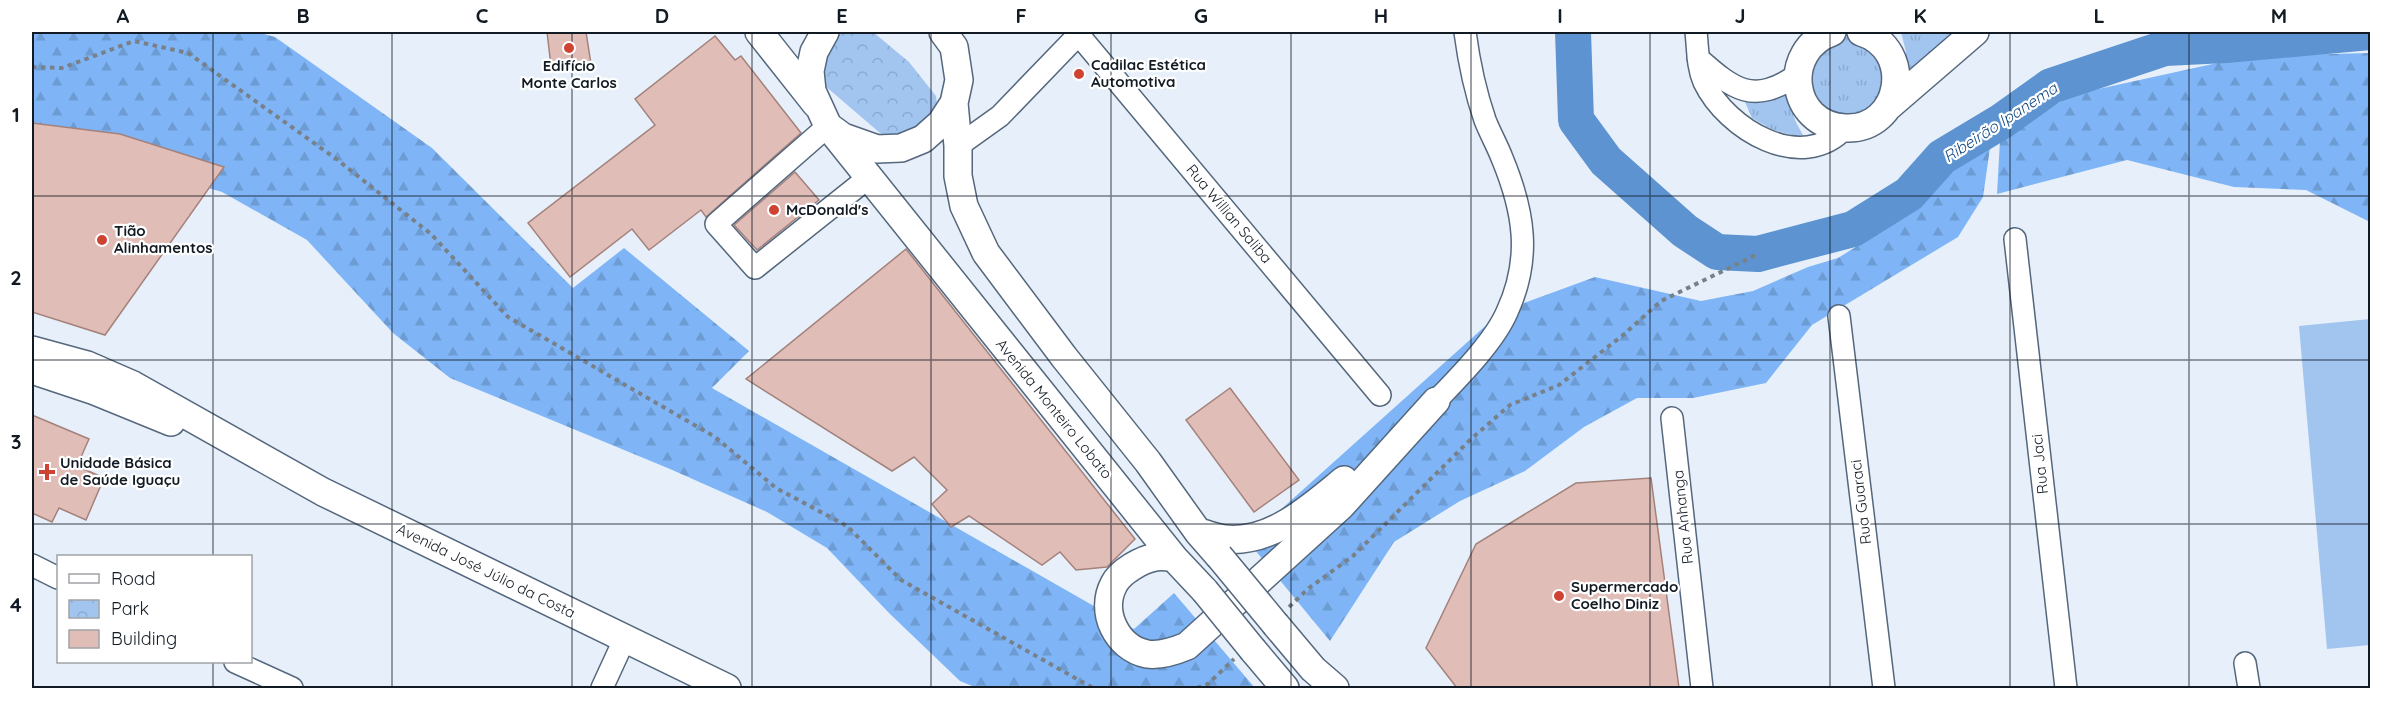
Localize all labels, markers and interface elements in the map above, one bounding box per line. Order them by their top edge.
text: A [117,3,130,28]
text: B [296,3,310,28]
text: C [476,3,489,28]
text: D [655,3,669,28]
text: E [836,3,848,28]
text: F [1015,3,1027,28]
text: G [1194,3,1208,28]
text: H [1374,3,1388,28]
text: I [1557,3,1563,28]
text: J [1734,3,1746,28]
text: K [1913,3,1927,28]
text: L [2093,3,2105,28]
text: M [2271,3,2287,28]
marker: Edifício Monte Carlos [562,41,576,55]
place label: Cadilac Estética Automotiva [1091,55,1206,91]
place label: Edifício Monte Carlos [521,56,617,92]
marker: Cadilac Estética Automotiva [1072,67,1086,81]
water label: Ribeirão Ipanema [1939,77,2062,166]
text: 1 [12,102,20,127]
street label: Rua Willian Saliba [1182,160,1276,267]
place label: McDonald's [786,200,868,219]
marker: McDonald's [767,203,781,217]
place label: Tião Alinhamentos [114,221,213,257]
marker: Tião Alinhamentos [95,233,109,247]
text: 2 [10,265,22,290]
street label: Avenida Monteiro Lobato [992,335,1117,482]
text: 3 [11,429,21,454]
street label: Rua Jaci [2027,433,2052,495]
place label: Unidade Básica de Saúde Iguaçu [60,453,180,489]
street label: Rua Guaraci [1846,459,1875,546]
marker: Unidade Básica de Saúde Iguaçu [38,463,56,481]
street label: Rua Anhanga [1668,469,1697,565]
street label: Avenida José Júlio da Costa [394,519,579,622]
legend [57,555,252,663]
text: Road [111,567,156,590]
place label: Supermercado Coelho Diniz [1571,577,1678,613]
marker: Supermercado Coelho Diniz [1552,589,1566,603]
text: 4 [10,592,22,617]
text: Park [111,597,149,620]
text: Building [111,627,177,650]

